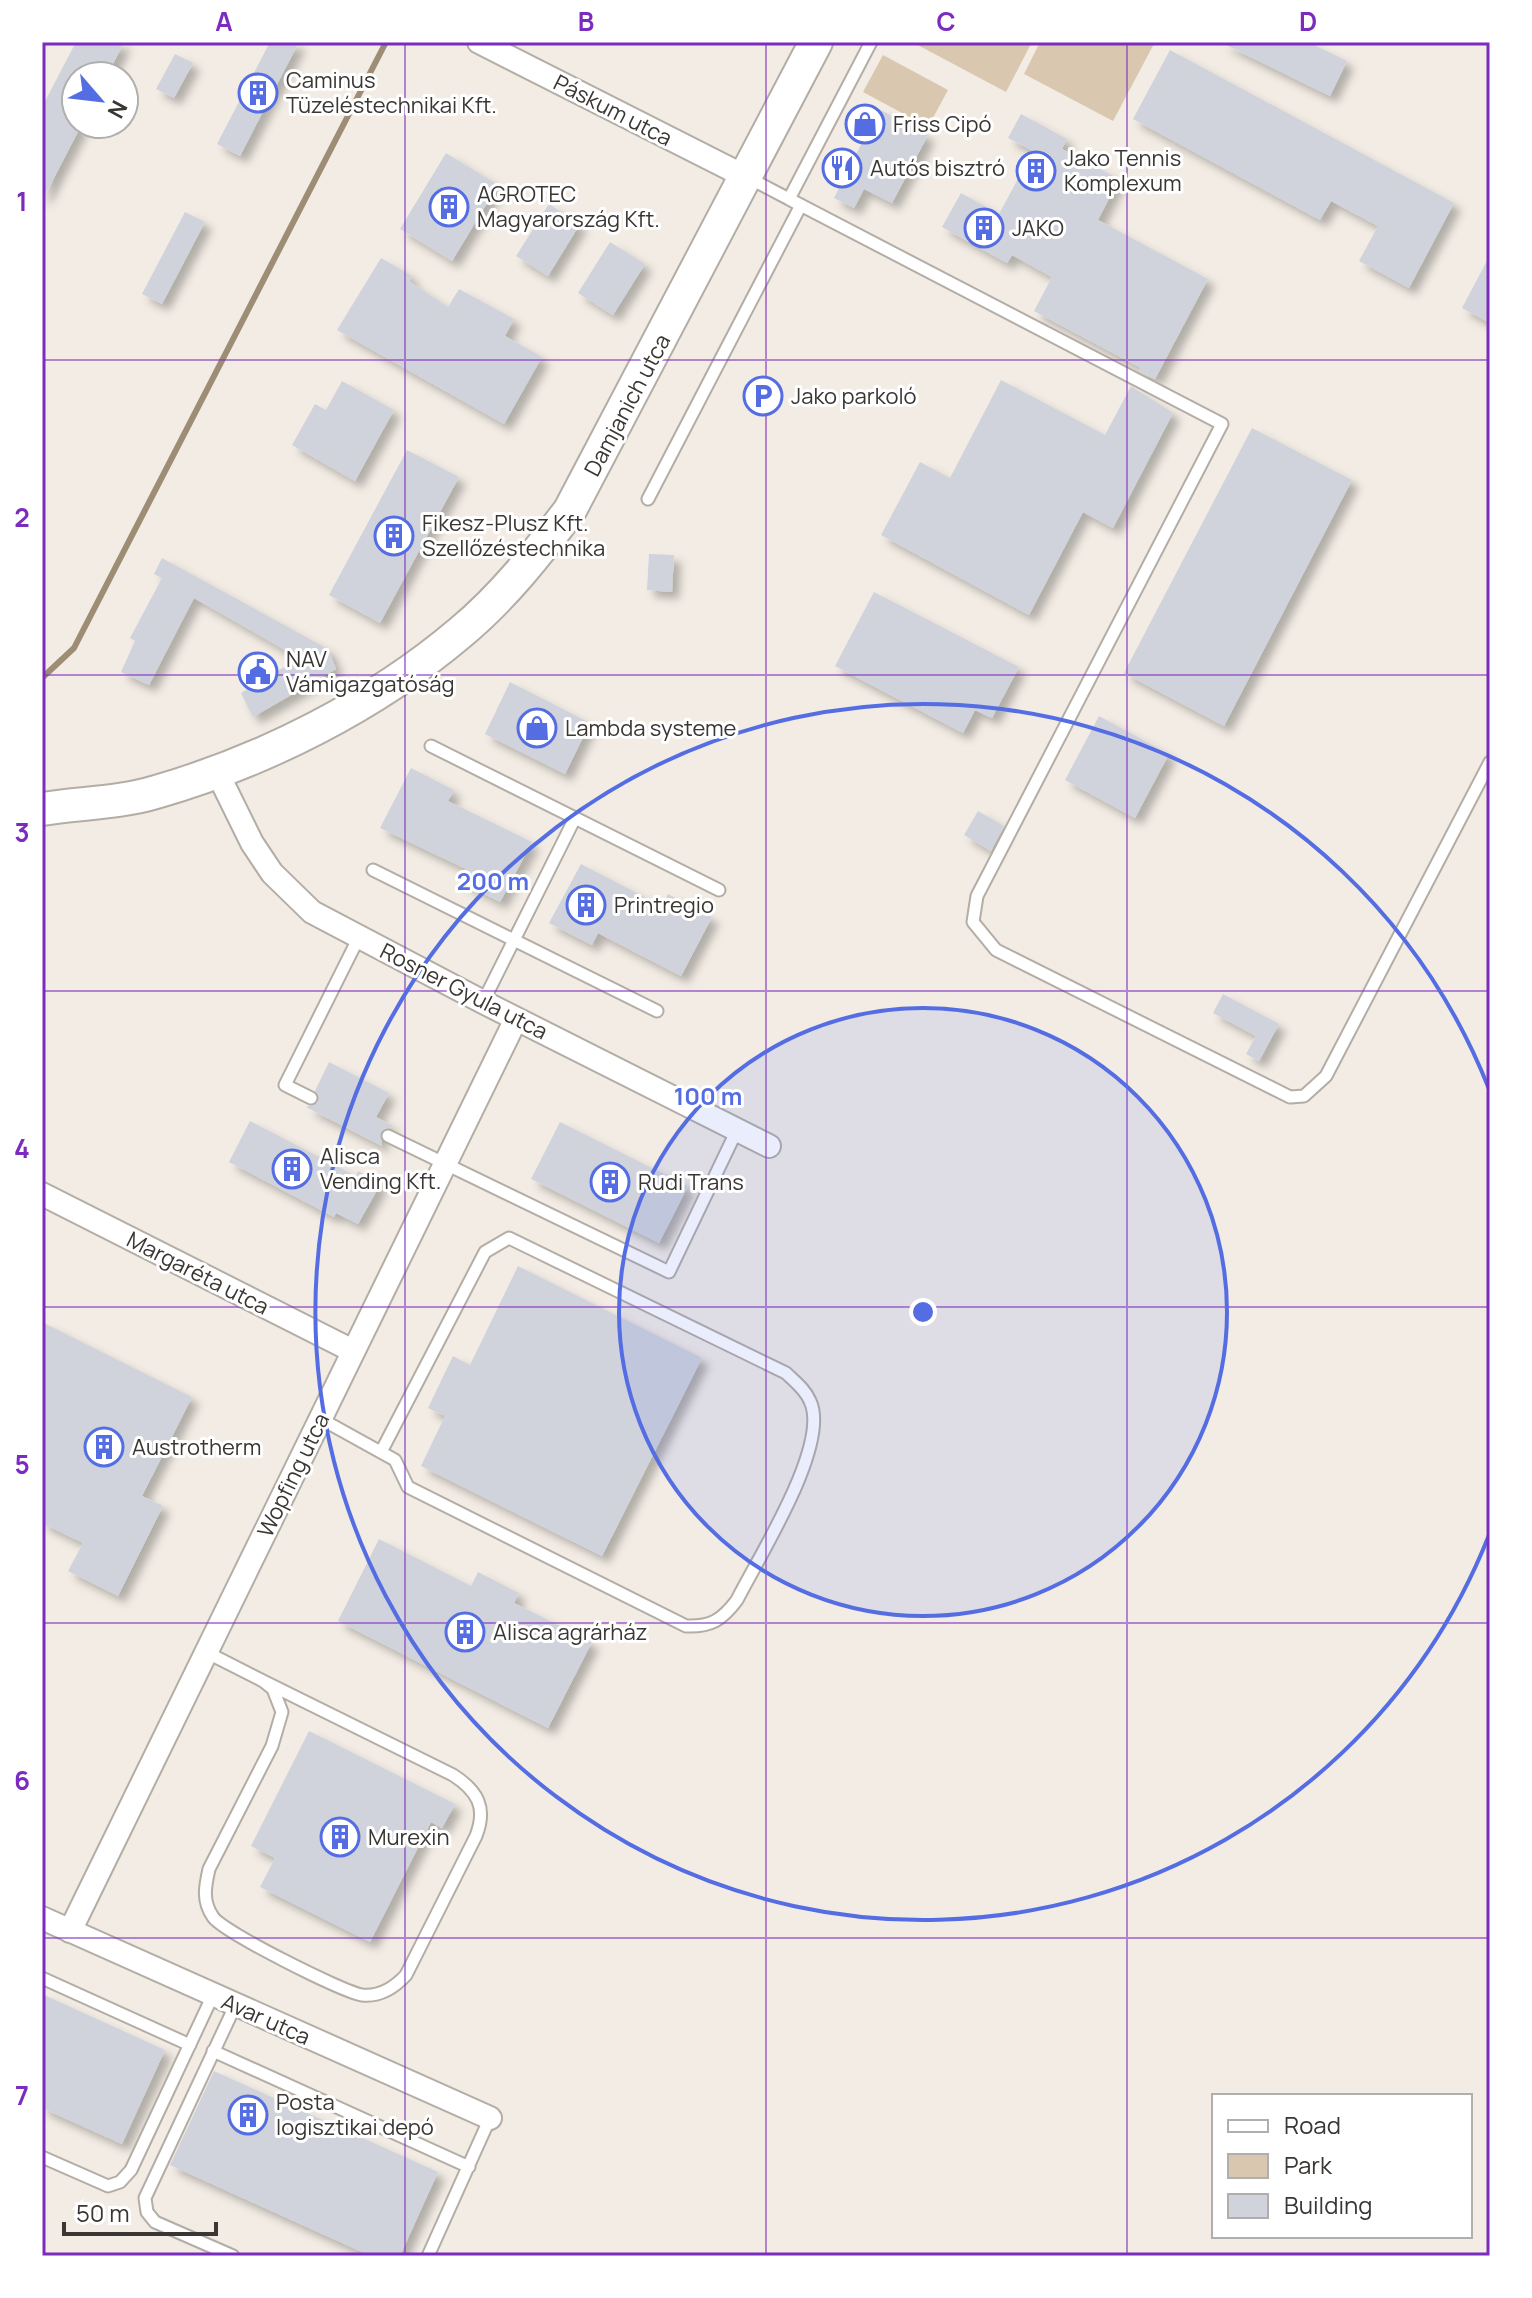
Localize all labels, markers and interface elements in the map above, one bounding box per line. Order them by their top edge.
text: A [215,3,233,39]
text: B [578,3,594,39]
text: C [936,3,956,39]
text: D [1299,3,1317,39]
north arrow [60,60,140,140]
place label: Caminus Tüzeléstechnikai Kft. [286,65,497,120]
street label: Páskum utca [549,67,677,153]
building icon: Caminus Tüzeléstechnikai Kft. [237,72,279,114]
text: N [101,95,135,123]
shop icon: Friss Cipó [844,103,886,145]
place label: Friss Cipó [893,109,992,139]
place label: Jako Tennis Komplexum [1064,143,1182,198]
restaurant icon: Autós bisztró [821,147,863,189]
building icon: Jako Tennis Komplexum [1015,150,1057,192]
place label: Autós bisztró [870,153,1005,183]
place label: AGROTEC Magyarország Kft. [477,179,660,234]
text: 1 [16,183,28,219]
building icon: AGROTEC Magyarország Kft. [428,186,470,228]
building icon: JAKO [963,207,1005,249]
place label: JAKO [1012,213,1064,243]
street label: Damjanich utca [577,329,677,481]
parking icon: Jako parkoló [742,375,784,417]
place label: Jako parkoló [791,381,917,411]
text: 2 [14,499,30,535]
place label: Fikesz-Plusz Kft. Szellőzéstechnika [422,508,605,563]
building icon: Fikesz-Plusz Kft. Szellőzéstechnika [373,515,415,557]
place label: NAV Vámigazgatóság [286,644,455,699]
public building icon: NAV Vámigazgatóság [237,651,279,693]
shop icon: Lambda systeme [516,707,558,749]
place label: Lambda systeme [565,713,737,743]
text: 3 [14,814,30,850]
text: 200 m [457,864,529,897]
building icon: Printregio [565,884,607,926]
place label: Printregio [614,890,714,920]
street label: Rosner Gyula utca [375,936,553,1046]
text: 100 m [674,1079,742,1112]
text: 4 [14,1130,30,1166]
place label: Alisca Vending Kft. [320,1141,441,1196]
building icon: Alisca Vending Kft. [271,1148,313,1190]
building icon: Rudi Trans [589,1161,631,1203]
place label: Rudi Trans [638,1167,744,1197]
street label: Margaréta utca [122,1224,274,1322]
centre of rings [909,1298,937,1326]
street label: Wopfing utca [250,1408,336,1542]
building icon: Austrotherm [83,1426,125,1468]
place label: Austrotherm [132,1432,261,1462]
text: 5 [14,1446,30,1482]
building icon: Alisca agrárház [444,1611,486,1653]
place label: Alisca agrárház [493,1617,647,1647]
text: 6 [14,1762,30,1798]
building icon: Murexin [319,1816,361,1858]
place label: Murexin [368,1822,450,1852]
street label: Avar utca [217,1986,315,2052]
text: 7 [15,2077,29,2113]
place label: Posta logisztikai depó [276,2087,434,2142]
building icon: Posta logisztikai depó [227,2094,269,2136]
legend [1212,2094,1472,2238]
text: Road [1284,2108,1341,2141]
text: Park [1284,2148,1333,2181]
scale bar [64,2186,216,2236]
text: Building [1284,2188,1372,2221]
text: 50 m [76,2196,130,2229]

